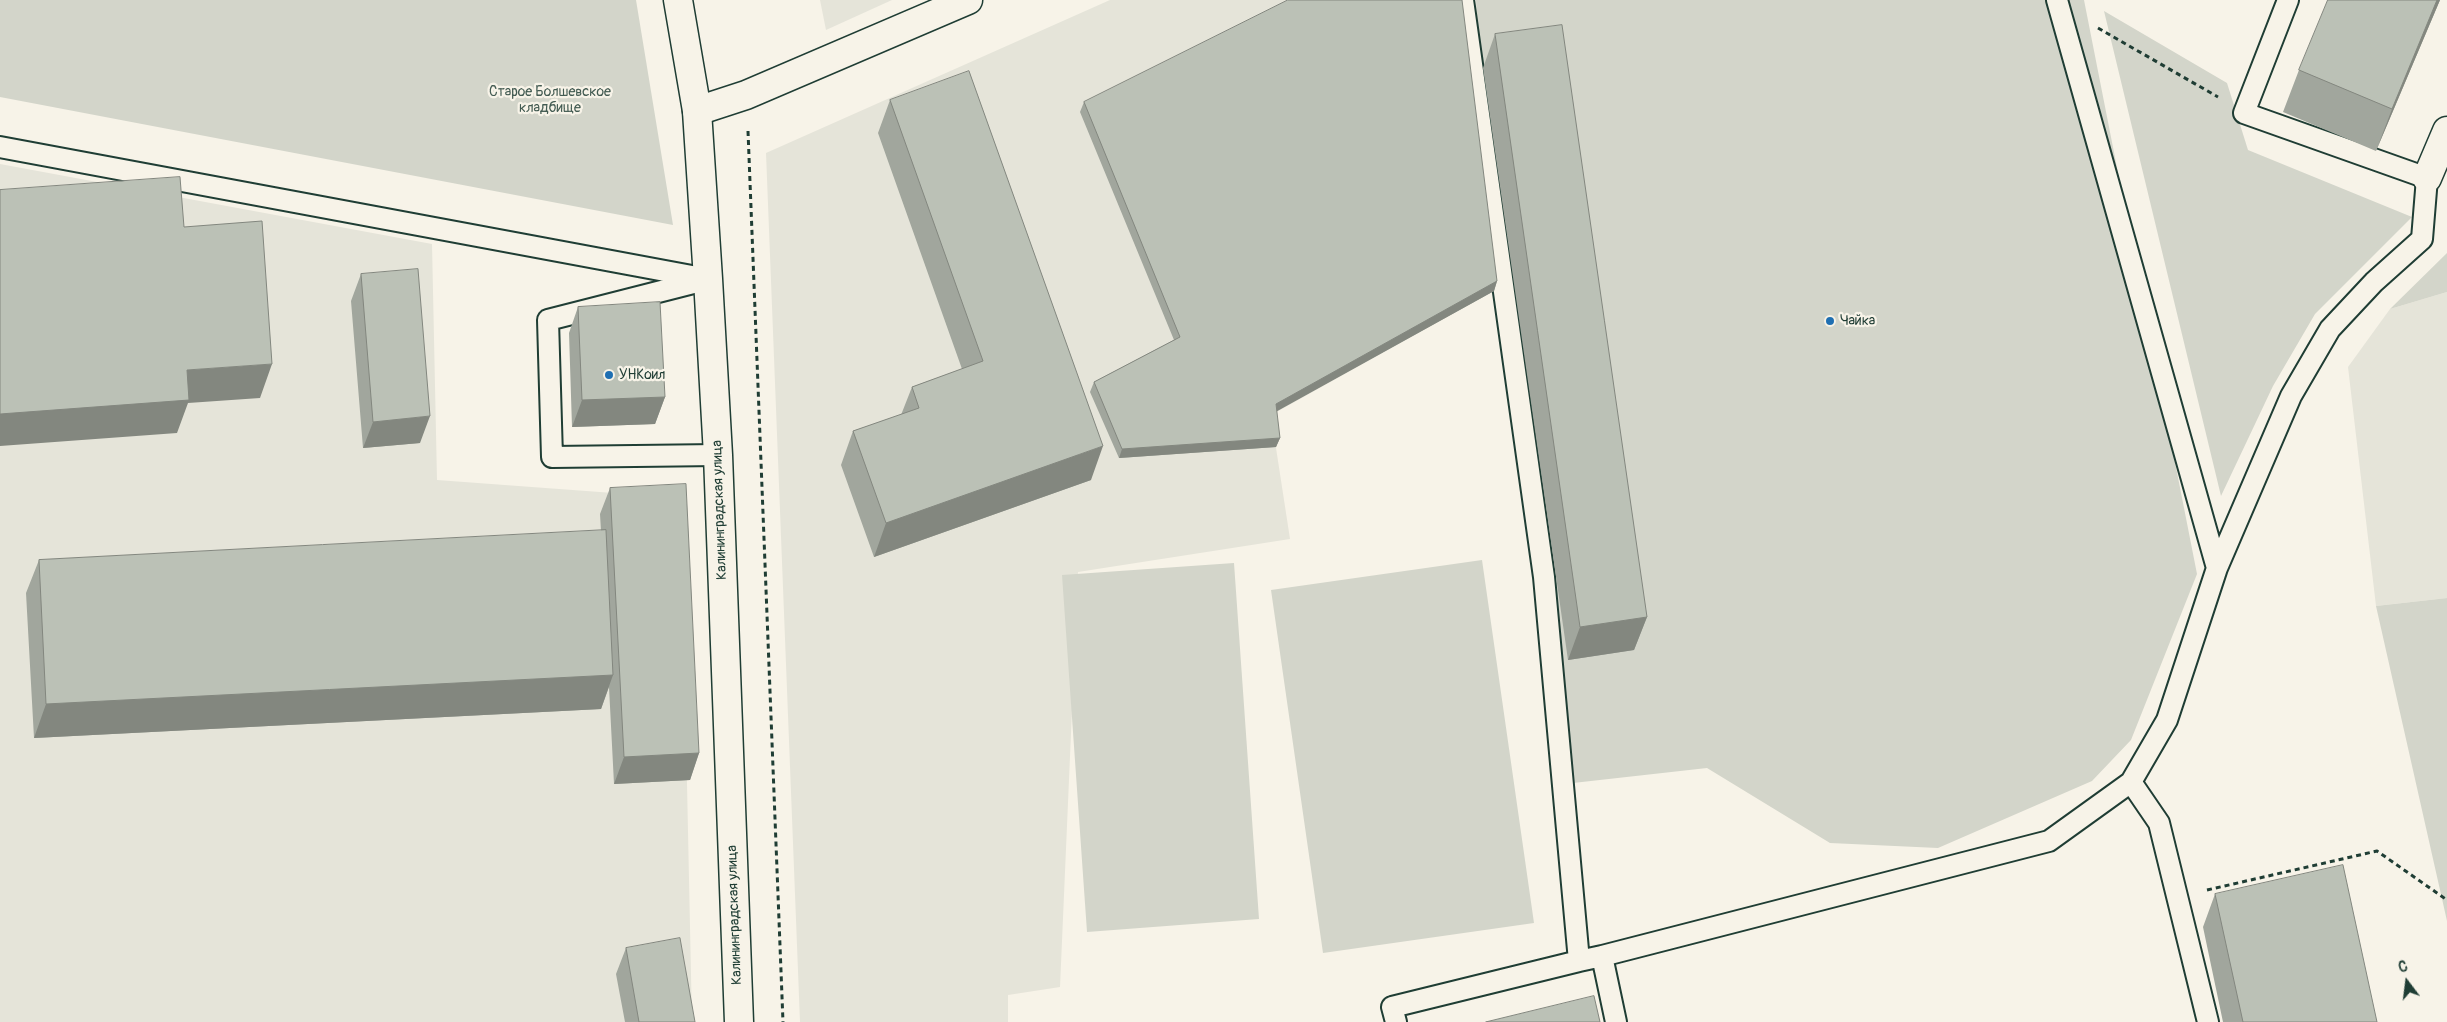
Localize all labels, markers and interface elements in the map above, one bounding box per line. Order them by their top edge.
park label: Старое Болшевское кладбище [489,84,611,116]
place label: Чайка [1840,313,1875,329]
marker: Чайка [1824,315,1836,327]
place label: УНКоил [619,367,665,383]
marker: УНКоил [603,369,615,381]
street label: Калининградская улица [709,440,731,580]
street label: Калининградская улица [724,845,746,985]
north arrow [2382,957,2432,1007]
text: С [2397,958,2409,976]

